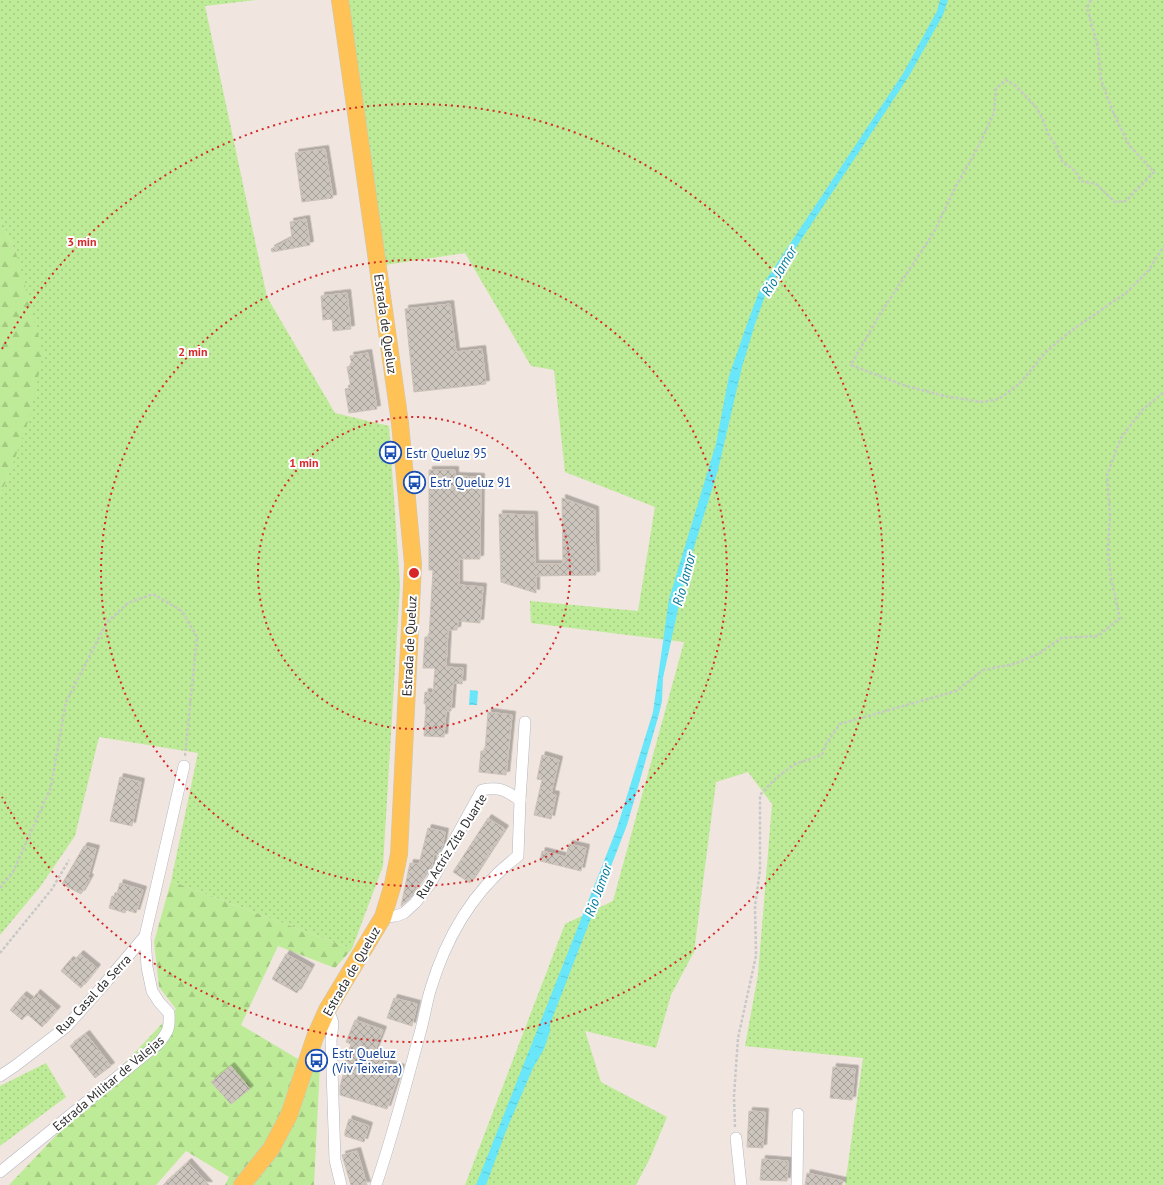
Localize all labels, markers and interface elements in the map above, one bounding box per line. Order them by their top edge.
text: 3 min [67,234,97,249]
water label: Rio Jamor [757,242,802,299]
street label: Estrada de Queluz [370,273,401,375]
text: 2 min [178,344,208,359]
bus stop icon: Estr Queluz 95 [378,440,404,466]
place label: Estr Queluz 95 [406,445,487,462]
text: 1 min [289,455,319,470]
bus stop icon: Estr Queluz 91 [402,469,428,495]
place label: Estr Queluz 91 [430,474,511,491]
water label: Rio Jamor [668,549,700,608]
centre of rings [407,566,421,580]
street label: Estrada de Queluz [398,595,421,697]
street label: Rua Actriz Zita Duarte [412,791,491,902]
water label: Rio Jamor [580,860,616,919]
street label: Estrada de Queluz [319,923,384,1019]
street label: Rua Casal da Serra [52,951,135,1038]
street label: Estrada Militar de Valejas [49,1032,167,1135]
place label: Estr Queluz (Viv Teixeira) [332,1045,402,1077]
bus stop icon: Estr Queluz (Viv Teixeira) [303,1047,329,1073]

